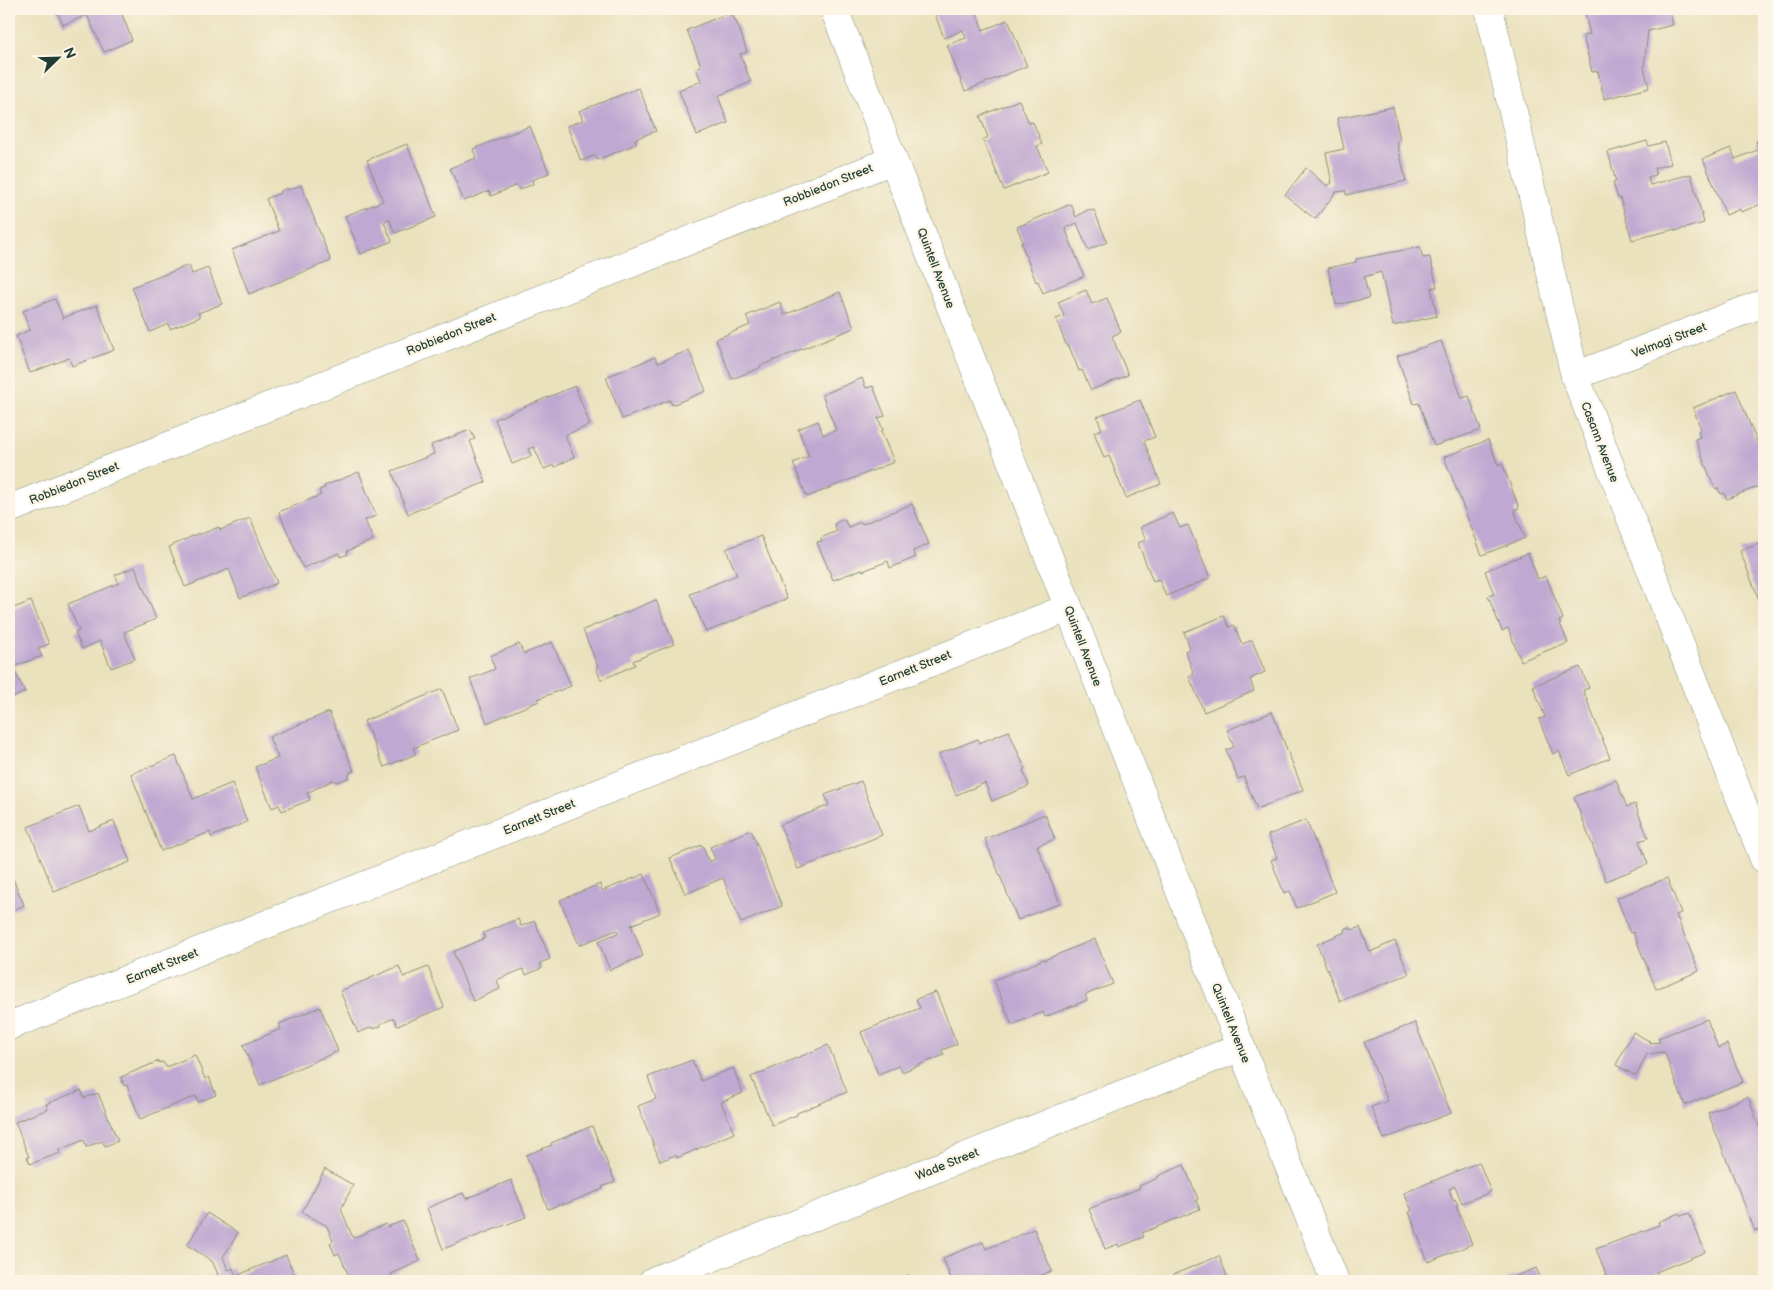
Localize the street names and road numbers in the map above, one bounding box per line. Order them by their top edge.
street label: Robbiedon Street [781,161,875,210]
street label: Quintell Avenue [913,226,958,311]
street label: Robbiedon Street [404,310,498,359]
street label: Velmagi Street [1630,319,1709,362]
street label: Casann Avenue [1577,400,1622,485]
street label: Robbiedon Street [27,459,121,508]
street label: Quintell Avenue [1060,604,1105,689]
street label: Earnett Street [877,647,954,690]
street label: Earnett Street [501,796,578,839]
street label: Earnett Street [124,945,201,988]
street label: Quintell Avenue [1208,981,1253,1065]
street label: Wade Street [913,1145,981,1184]

